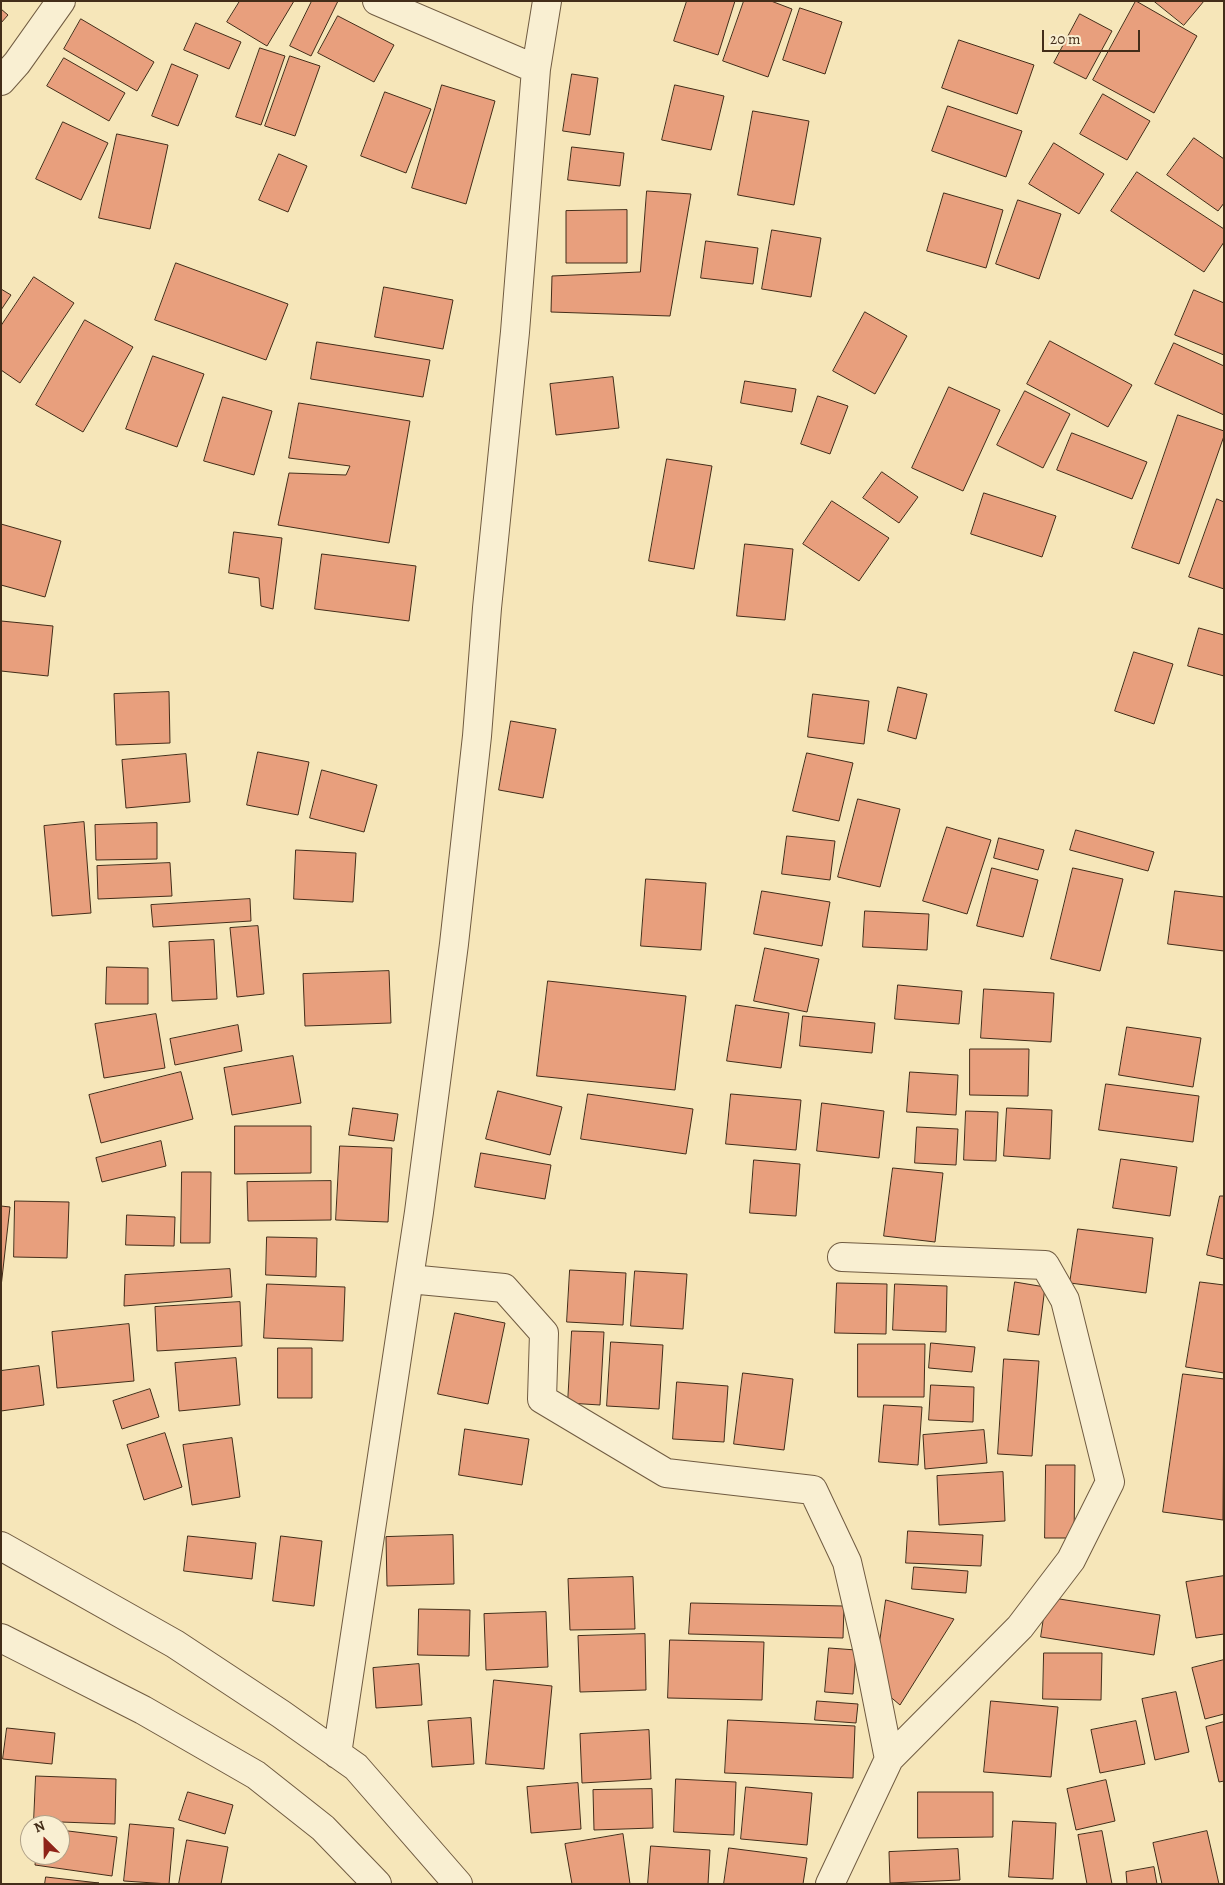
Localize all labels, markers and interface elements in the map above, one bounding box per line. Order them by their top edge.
scale bar [1045,20,1142,52]
text: 20 m [1050,29,1081,49]
north arrow [20,1815,70,1865]
text: N [31,1816,48,1837]

